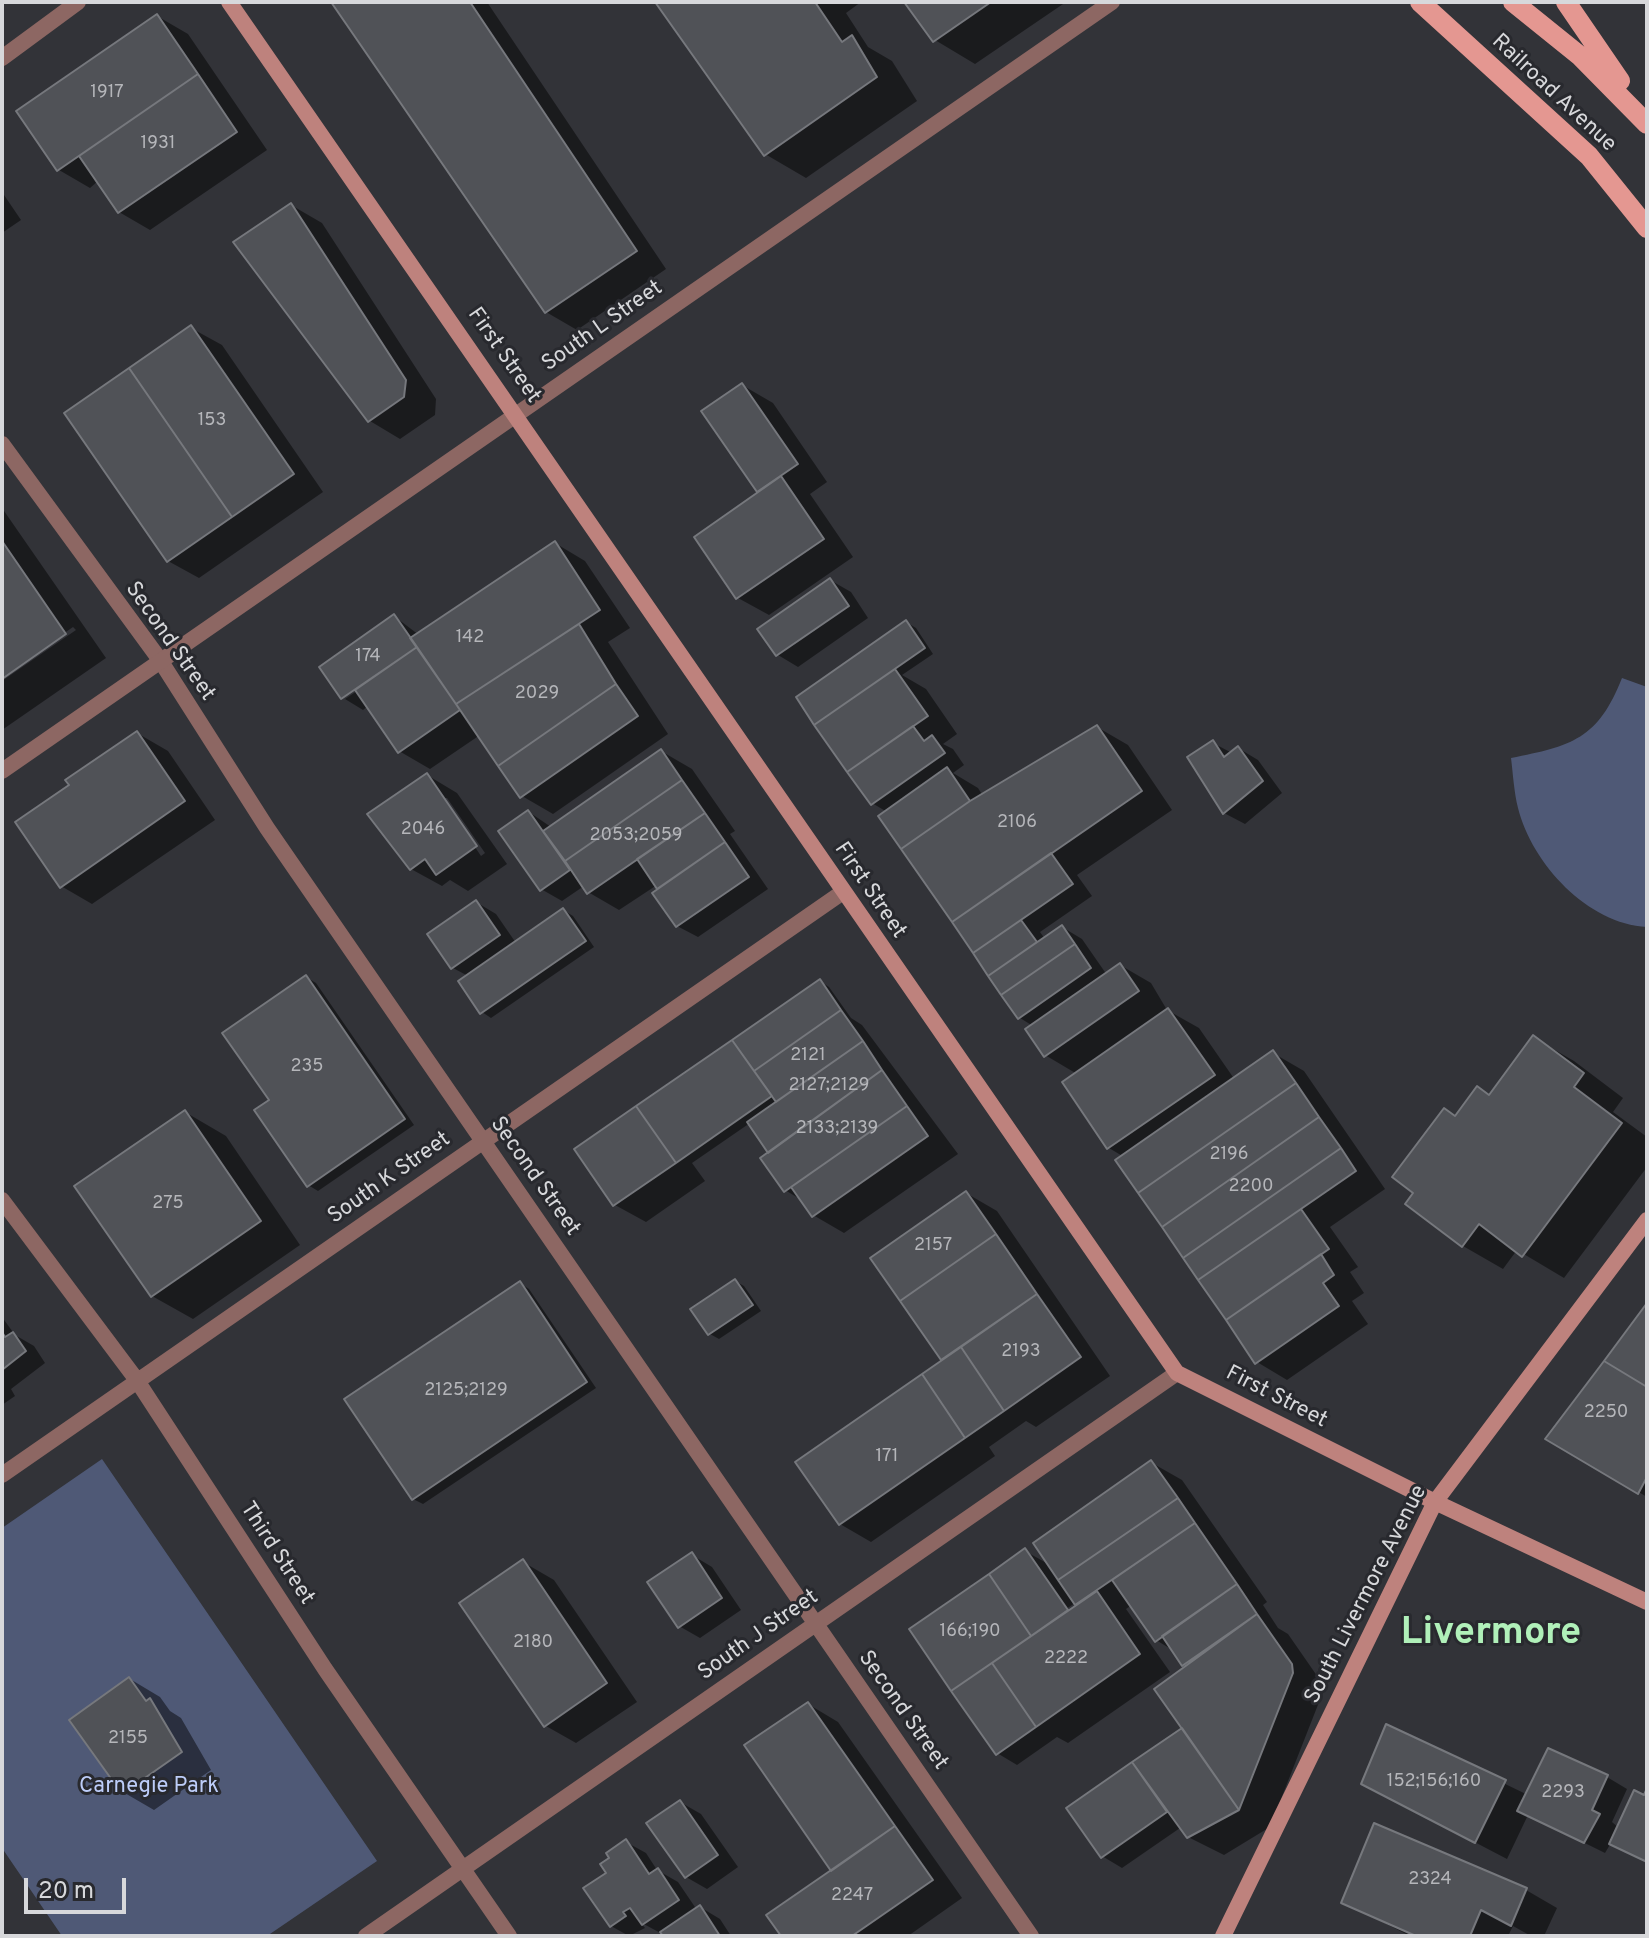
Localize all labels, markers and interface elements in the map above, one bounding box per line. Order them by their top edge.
street label: Railroad Avenue [1485,29,1621,159]
house number: 1917 [90,82,124,104]
house number: 1931 [141,133,175,155]
street label: South L Street [538,276,668,378]
street label: First Street [461,303,545,409]
house number: 153 [198,410,226,432]
street label: Second Street [118,577,220,707]
house number: 142 [456,627,484,649]
house number: 174 [355,646,381,668]
house number: 2029 [515,683,559,705]
house number: 2106 [997,812,1037,834]
house number: 2046 [401,819,445,841]
house number: 2053;2059 [590,825,682,847]
street label: First Street [827,838,911,944]
house number: 2121 [790,1045,826,1067]
house number: 235 [290,1056,324,1078]
house number: 2127;2129 [789,1075,869,1097]
street label: Second Street [483,1112,585,1242]
house number: 2133;2139 [796,1118,878,1140]
street label: South K Street [324,1127,456,1231]
house number: 2196 [1209,1144,1249,1166]
house number: 2200 [1229,1176,1273,1198]
house number: 275 [152,1193,184,1215]
house number: 2157 [914,1235,952,1257]
house number: 2193 [1001,1341,1041,1363]
street label: First Street [1221,1361,1331,1435]
house number: 2125;2129 [424,1380,508,1402]
house number: 2250 [1584,1402,1628,1424]
house number: 171 [875,1446,899,1468]
street label: South Livermore Avenue [1300,1481,1434,1709]
street label: Third Street [233,1498,319,1610]
street label: South J Street [694,1585,824,1687]
district label: Livermore [1401,1612,1581,1658]
house number: 166;190 [939,1621,1001,1643]
house number: 2180 [513,1632,553,1654]
street label: Second Street [851,1646,953,1776]
house number: 2222 [1044,1648,1088,1670]
house number: 2155 [108,1728,148,1750]
house number: 152;156;160 [1387,1771,1481,1793]
park label: Carnegie Park [79,1775,219,1801]
house number: 2293 [1541,1782,1585,1804]
scale bar [28,1862,130,1912]
house number: 2324 [1408,1869,1452,1891]
text: 20 m [38,1877,94,1907]
house number: 2247 [831,1885,873,1907]

